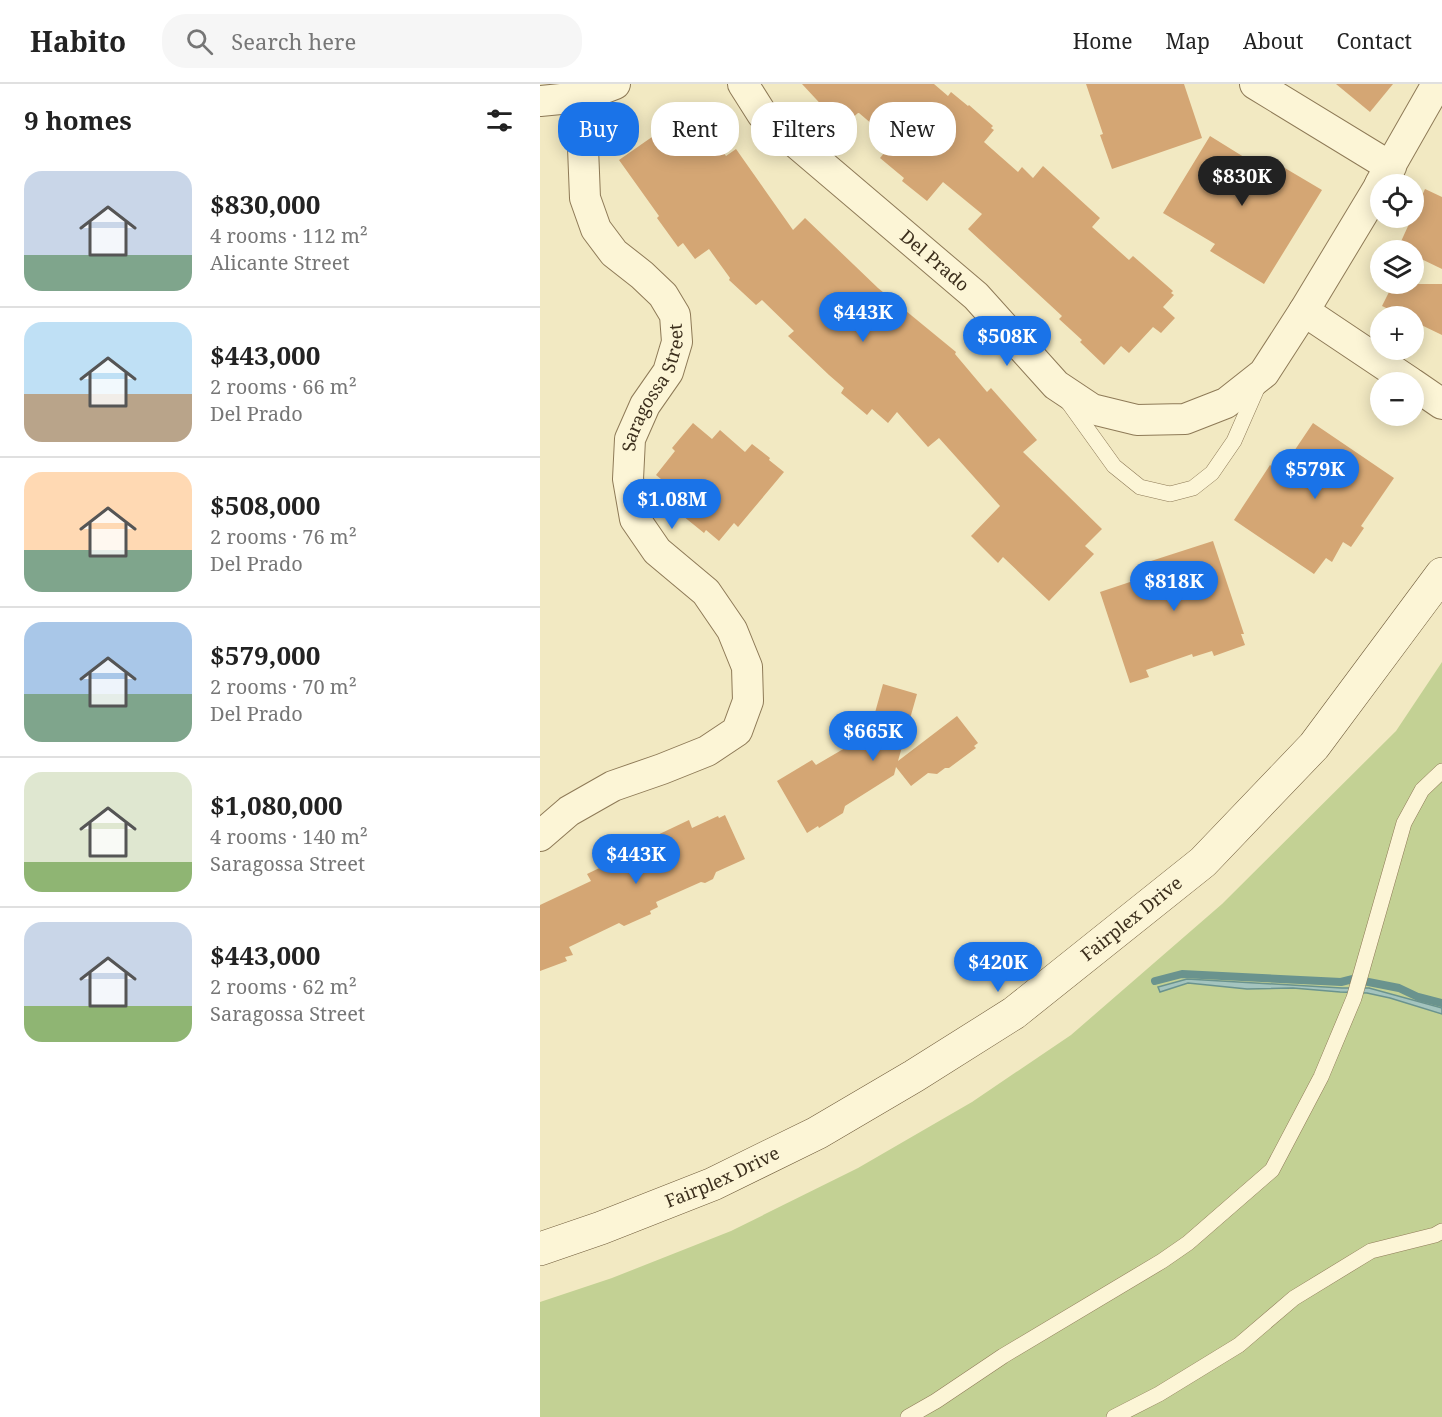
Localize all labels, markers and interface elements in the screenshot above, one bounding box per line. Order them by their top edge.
search box [162,14,582,68]
text: Habito [30,22,126,60]
icon: search [183,25,216,58]
text: Search here [231,26,356,56]
text: Home [1073,27,1133,55]
text: Map [1166,27,1210,55]
text: About [1243,27,1304,55]
text: Contact [1337,27,1412,55]
text: 9 homes [24,102,132,138]
chip: Buy [558,102,639,156]
chip: Rent [651,102,739,156]
chip: Filters [751,102,857,156]
chip: New [869,102,956,156]
icon: filters [483,104,516,137]
pin: $830K [1200,156,1284,207]
text: $830K [1212,162,1272,189]
map controls [1370,174,1424,426]
button: locate [1370,174,1424,228]
text: $830,000 [210,186,320,222]
icon: home [72,195,144,267]
text: 4 rooms · 112 m² [210,222,368,249]
street label: Del Prado [896,224,975,296]
button: layers [1370,240,1424,294]
text: Alicante Street [210,249,349,276]
pin: $443K [821,292,905,343]
text: $443K [833,298,893,325]
button: + [1370,306,1424,360]
pin: $508K [965,316,1049,367]
text: $508K [977,322,1037,349]
street label: Saragossa Street [616,323,688,452]
text: $443,000 [210,337,320,373]
icon: home [72,346,144,418]
button: − [1370,372,1424,426]
text: 2 rooms · 66 m² [210,373,357,400]
text: Del Prado [210,400,303,427]
pin: $579K [1273,449,1357,500]
text: $579K [1285,455,1345,482]
pin: $1.08M [623,479,721,530]
text: $1.08M [637,485,707,512]
text: $508,000 [210,487,320,523]
icon: home [72,496,144,568]
text: 2 rooms · 76 m² [210,523,357,550]
text: Del Prado [210,550,303,577]
pin: $818K [1132,561,1216,612]
text: $818K [1144,567,1204,594]
text: $579,000 [210,637,320,673]
icon: home [72,646,144,718]
text: 2 rooms · 70 m² [210,673,357,700]
text: Del Prado [210,700,303,727]
pin: $665K [831,711,915,762]
text: $665K [843,717,903,744]
text: $1,080,000 [210,787,343,823]
icon: home [72,796,144,868]
text: 4 rooms · 140 m² [210,823,368,850]
pin: $443K [594,834,678,885]
text: $443K [606,840,666,867]
text: Saragossa Street [210,850,365,877]
street label: Fairplex Drive [1075,870,1187,966]
text: $443,000 [210,937,320,973]
pin: $420K [956,942,1040,993]
icon: home [72,946,144,1018]
text: $420K [968,948,1028,975]
text: 2 rooms · 62 m² [210,973,357,1000]
text: Saragossa Street [210,1000,365,1027]
street label: Fairplex Drive [661,1140,783,1213]

